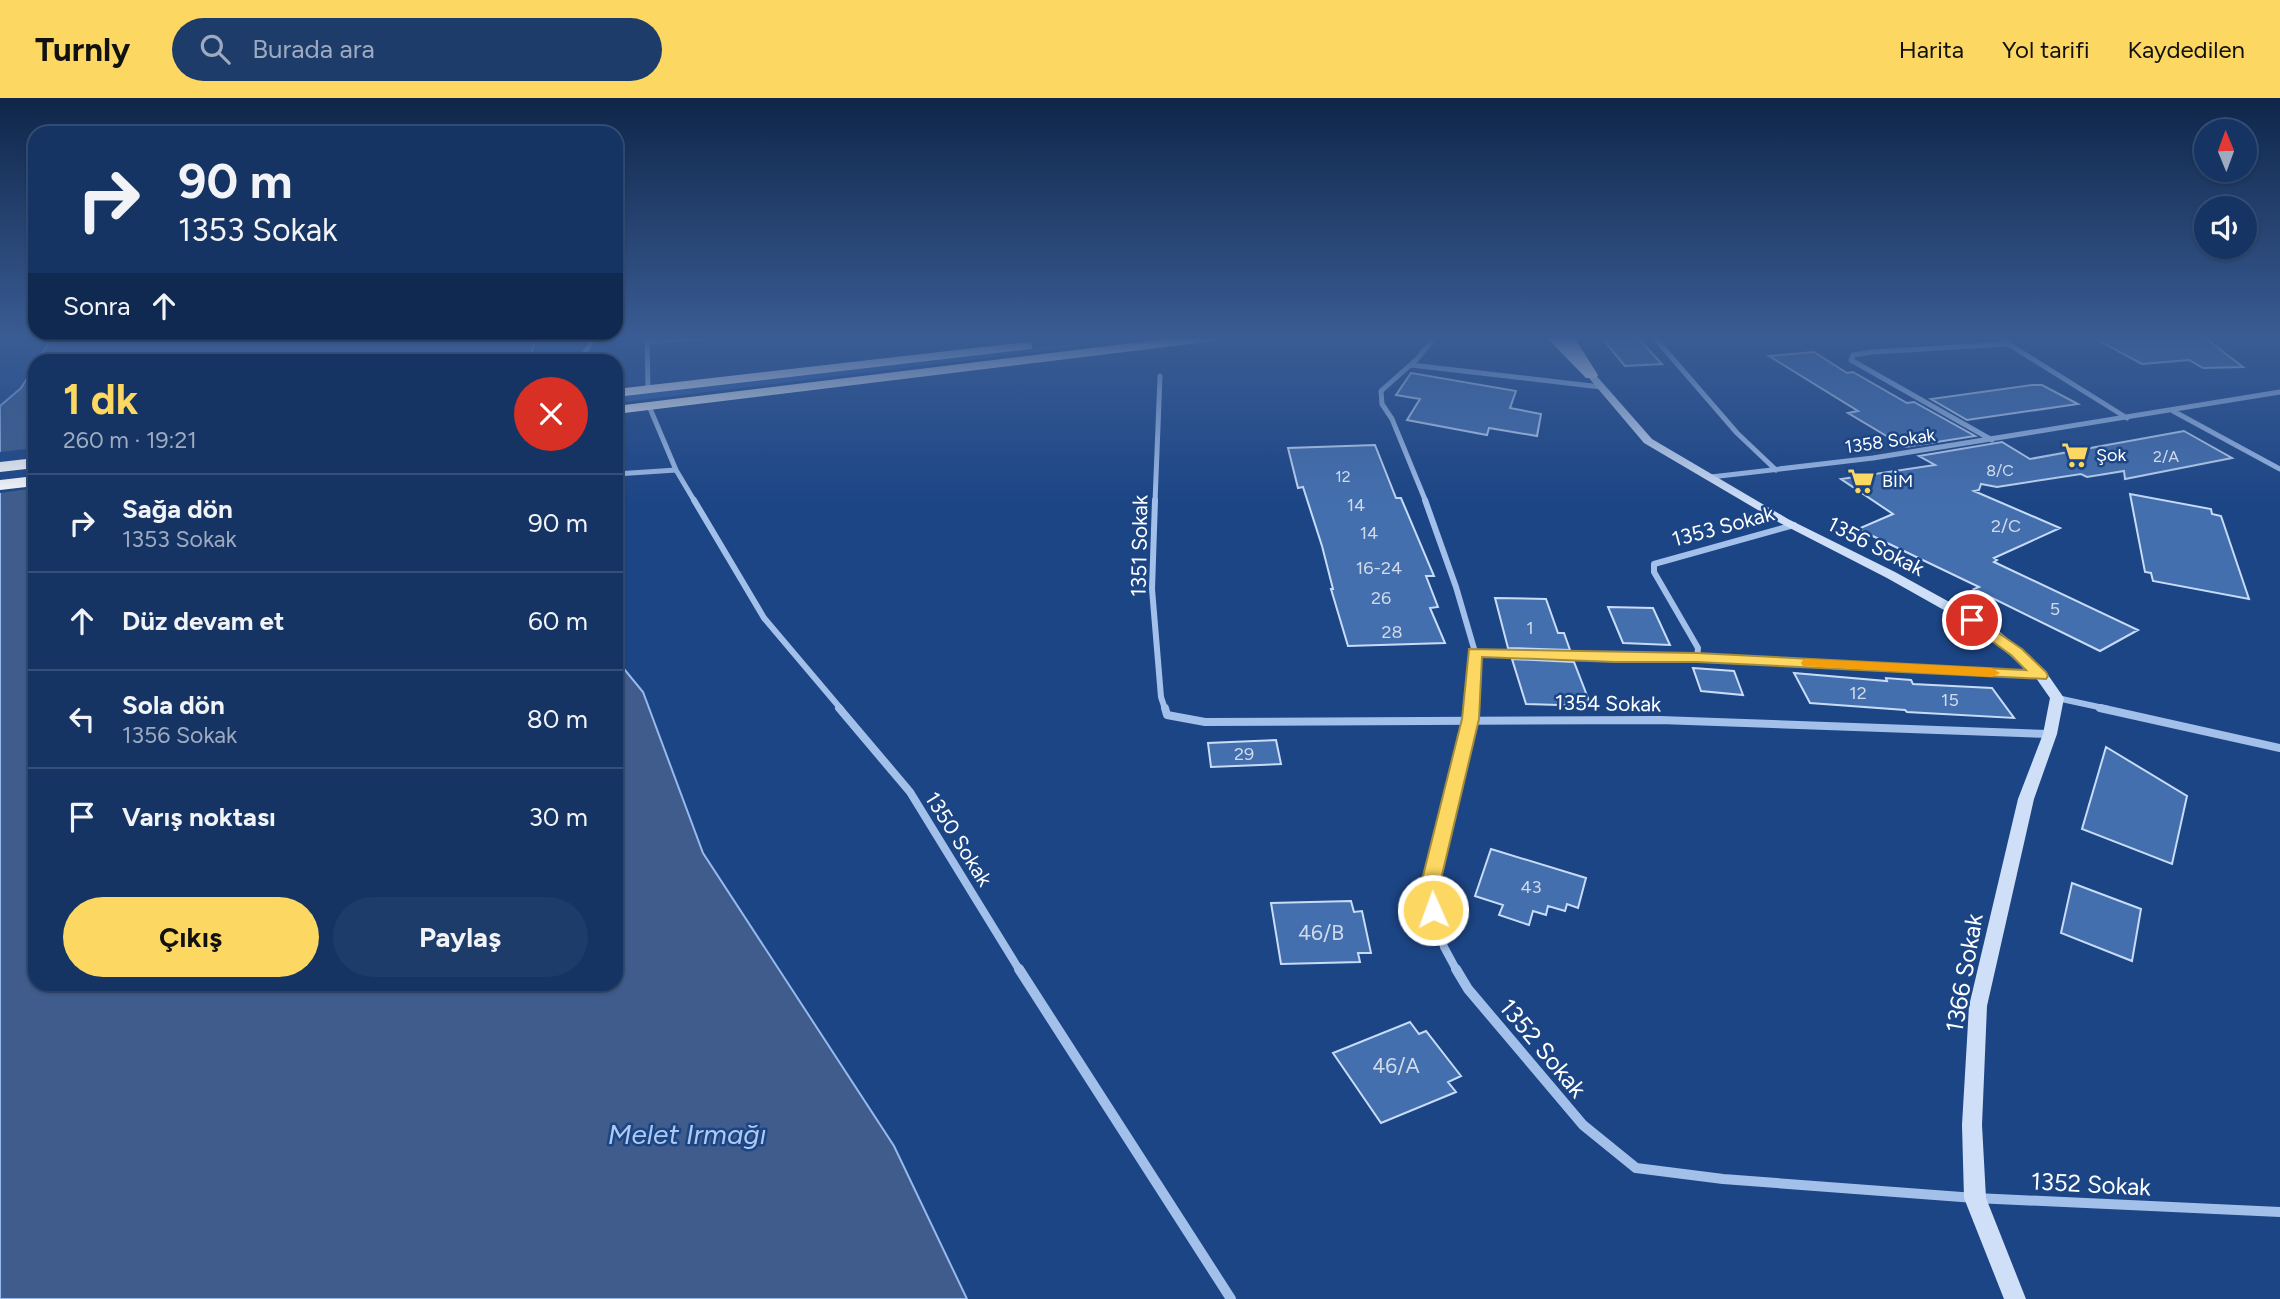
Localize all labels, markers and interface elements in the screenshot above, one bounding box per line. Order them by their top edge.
search box [172,18,662,81]
text: Turnly [35,30,130,69]
icon: search [196,30,234,68]
text: Burada ara [252,33,375,65]
text: Harita [1899,35,1964,64]
text: Yol tarifi [2002,35,2090,64]
text: Kaydedilen [2128,35,2245,64]
north arrow [2194,119,2258,182]
map controls [2194,119,2257,259]
text: 90 m [178,151,293,210]
icon: right [63,154,154,245]
button: sound [2194,196,2257,259]
text: 1353 Sokak [178,211,338,249]
icon: ahead [145,287,183,325]
text: Sonra [63,290,131,322]
text: 1 dk [63,374,138,425]
button: close [514,377,588,451]
street label: 1358 Sokak [1843,424,1937,458]
text: 260 m · 19:21 [63,426,197,454]
supermarket icon: Şok [2060,440,2090,470]
place label: Şok [2096,444,2126,466]
house number: 2/A [2153,447,2179,466]
house number: 8/C [1986,461,2014,480]
supermarket icon: BİM [1846,466,1876,496]
house number: 12 [1335,467,1351,486]
place label: BİM [1882,470,1913,492]
text: Sağa dön [122,493,233,525]
street label: 1351 Sokak [1126,494,1152,597]
house number: 14 [1347,494,1365,516]
street label: 1353 Sokak [1669,500,1778,552]
icon: right [63,504,101,542]
text: 90 m [528,507,588,539]
street label: 1356 Sokak [1823,511,1929,581]
house number: 2/C [1991,515,2021,537]
house number: 14 [1360,522,1378,544]
text: 1353 Sokak [122,525,237,553]
house number: 16-24 [1356,557,1402,579]
house number: 26 [1371,587,1391,609]
pin [1942,590,2002,650]
house number: 5 [2050,598,2060,620]
icon: arrive [1953,601,1991,639]
icon: ahead [63,602,101,640]
text: Düz devam et [122,605,284,637]
text: 60 m [528,605,588,637]
house number: 1 [1526,617,1534,639]
house number: 28 [1381,621,1403,643]
house number: 12 [1849,682,1867,704]
text: Sola dön [122,689,225,721]
house number: 15 [1941,689,1959,711]
street label: 1354 Sokak [1555,690,1662,716]
icon: left [63,700,101,738]
text: 80 m [527,703,588,735]
text: 1356 Sokak [122,721,237,749]
house number: 29 [1234,743,1254,765]
street label: 1350 Sokak [920,787,998,892]
icon: arrive [63,798,101,836]
text: Varış noktası [122,801,276,833]
text: 30 m [529,801,588,833]
position arrow [1396,873,1470,947]
house number: 43 [1521,876,1541,898]
button: Çıkış [63,897,319,977]
button: Paylaş [333,897,588,977]
street label: 1366 Sokak [1939,911,1989,1035]
house number: 46/B [1298,920,1344,945]
street label: 1352 Sokak [1493,993,1593,1104]
house number: 46/A [1372,1053,1420,1078]
water label: Melet Irmağı [608,1117,766,1151]
street label: 1352 Sokak [2030,1166,2152,1202]

